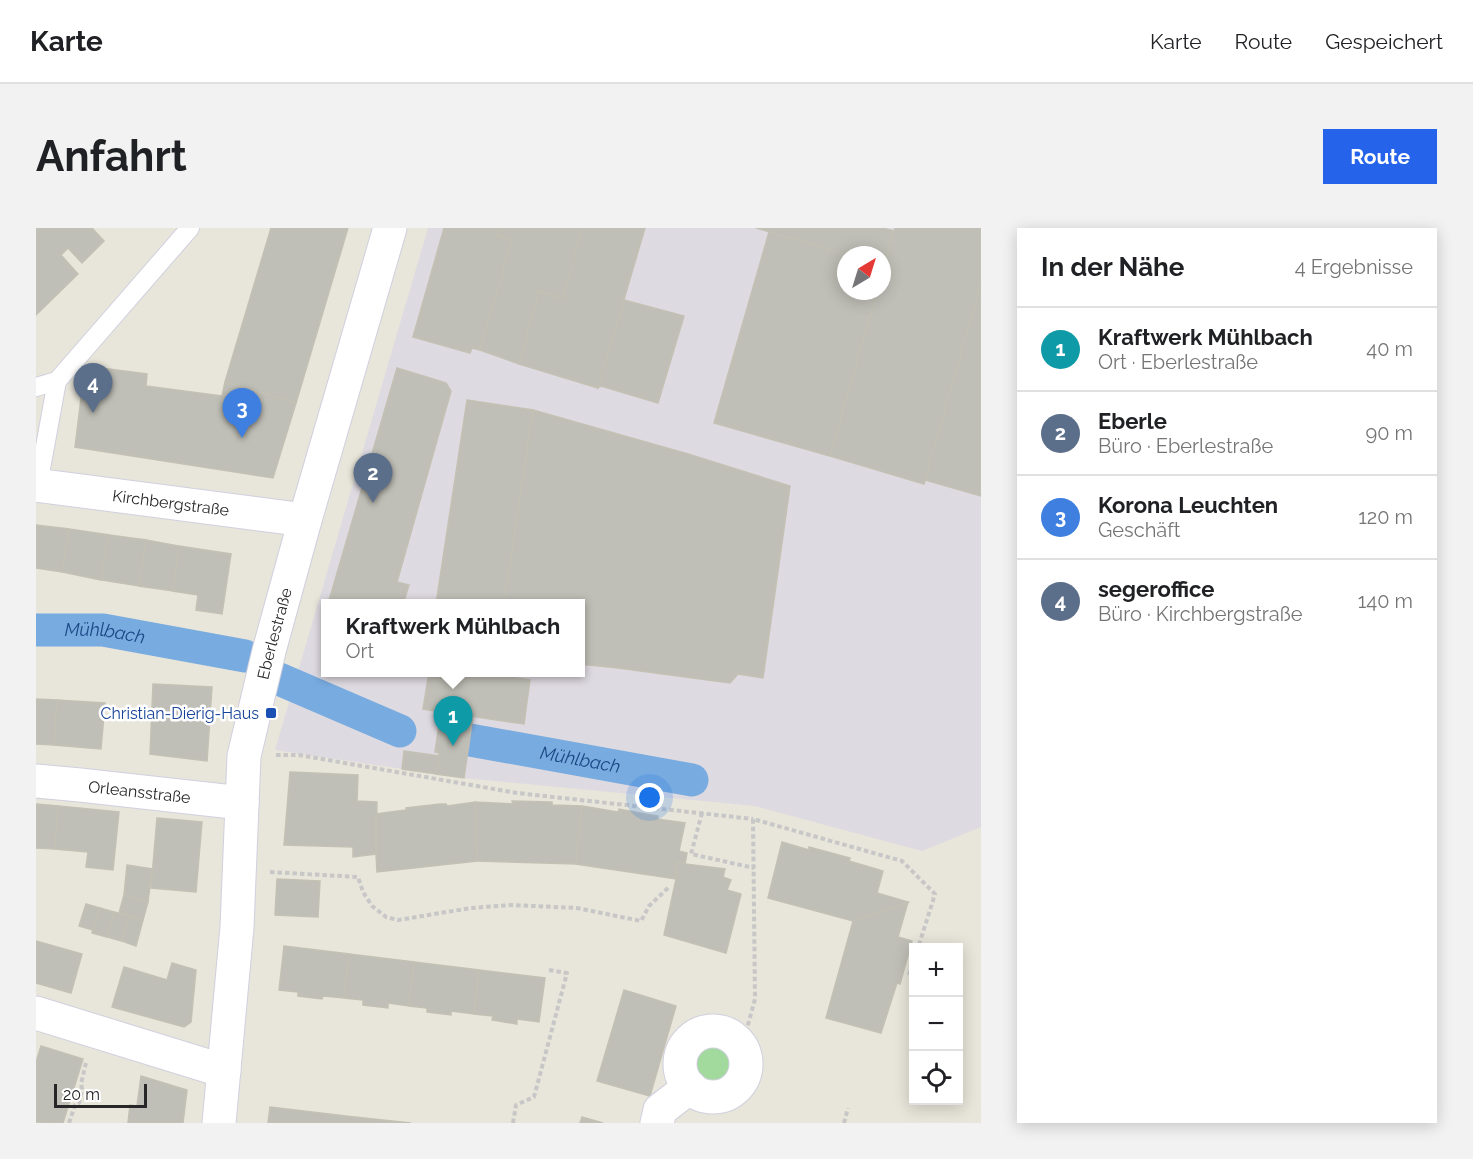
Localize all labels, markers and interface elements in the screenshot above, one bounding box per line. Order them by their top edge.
text: Karte [30,25,103,58]
text: Karte [1150,29,1202,54]
text: Route [1235,29,1292,54]
text: Gespeichert [1325,29,1443,54]
button: Route [1323,129,1437,184]
text: Anfahrt [36,132,187,181]
north arrow [837,246,891,300]
text: In der Nähe [1041,252,1184,282]
text: 4 Ergebnisse [1295,255,1413,279]
text: Kraftwerk Mühlbach [1098,324,1313,350]
text: 1 [1056,337,1065,361]
text: 40 m [1366,337,1413,361]
text: Ort · Eberlestraße [1098,350,1258,374]
pin: 4 [74,364,112,413]
pin: 3 [222,388,262,438]
text: Eberle [1098,408,1167,434]
text: 2 [1055,421,1066,445]
text: 90 m [1366,421,1413,445]
text: Büro · Eberlestraße [1098,434,1273,458]
pin: 2 [354,454,392,503]
street label: Kirchbergstraße [111,486,230,520]
text: Korona Leuchten [1098,492,1278,518]
text: 3 [1055,505,1066,529]
text: 120 m [1358,505,1413,529]
text: Geschäft [1098,518,1180,542]
text: segeroffice [1098,576,1215,602]
street label: Eberlestraße [254,586,296,681]
text: 4 [1055,589,1066,613]
text: 140 m [1358,589,1413,613]
popup [321,599,585,677]
text: Büro · Kirchbergstraße [1098,602,1303,626]
text: Kraftwerk Mühlbach [346,613,560,639]
water label: Mühlbach [64,619,147,648]
text: Ort [346,639,374,663]
pin: 1 [434,696,472,746]
place label: Christian-Dierig-Haus [100,704,259,723]
marker: Christian-Dierig-Haus [264,706,278,720]
water label: Mühlbach [539,742,622,777]
street label: Orleansstraße [87,777,192,807]
your location [635,783,664,812]
map controls [909,943,963,1105]
button: + [909,943,963,997]
button: − [909,997,963,1051]
button: locate [909,1051,963,1105]
scale bar [54,1081,147,1108]
text: 20 m [63,1085,100,1104]

